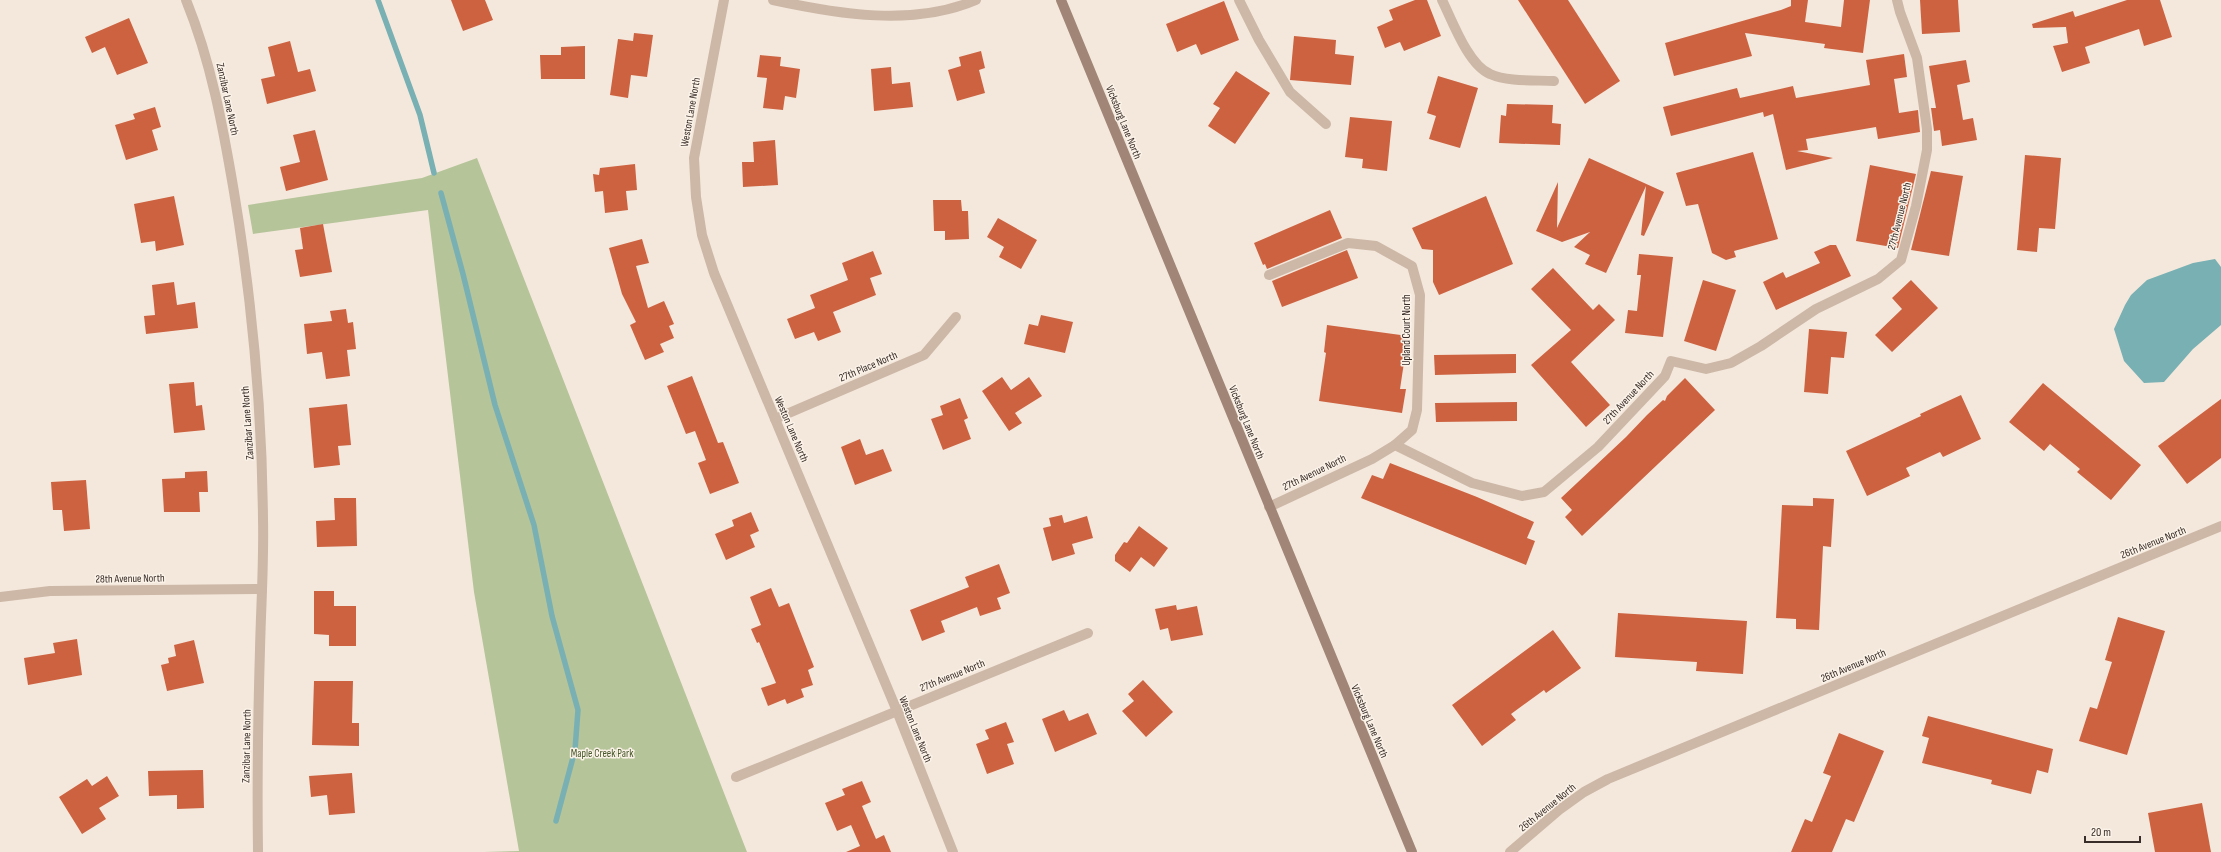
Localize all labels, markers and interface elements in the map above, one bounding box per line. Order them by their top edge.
street label: Zanzibar Lane North [213,62,242,137]
street label: Weston Lane North [678,76,703,148]
street label: Vicksburg Lane North [1103,83,1144,161]
street label: 27th Avenue North [1885,181,1914,251]
street label: Upland Court North [1400,294,1413,366]
street label: 27th Place North [837,348,899,385]
street label: 27th Avenue North [1600,367,1657,427]
street label: Vicksburg Lane North [1226,383,1267,461]
street label: Zanzibar Lane North [238,385,257,460]
street label: Weston Lane North [772,394,811,464]
street label: 27th Avenue North [1280,451,1348,493]
street label: 26th Avenue North [2119,523,2188,561]
street label: 28th Avenue North [95,571,165,586]
street label: 26th Avenue North [1819,646,1888,685]
street label: 27th Avenue North [918,656,987,694]
street label: Vicksburg Lane North [1348,683,1391,760]
street label: Weston Lane North [896,694,935,764]
street label: Zanzibar Lane North [239,709,254,783]
park label: Maple Creek Park [571,747,634,760]
street label: 26th Avenue North [1516,780,1579,834]
scale bar [2085,818,2140,844]
text: 20 m [2091,825,2111,840]

